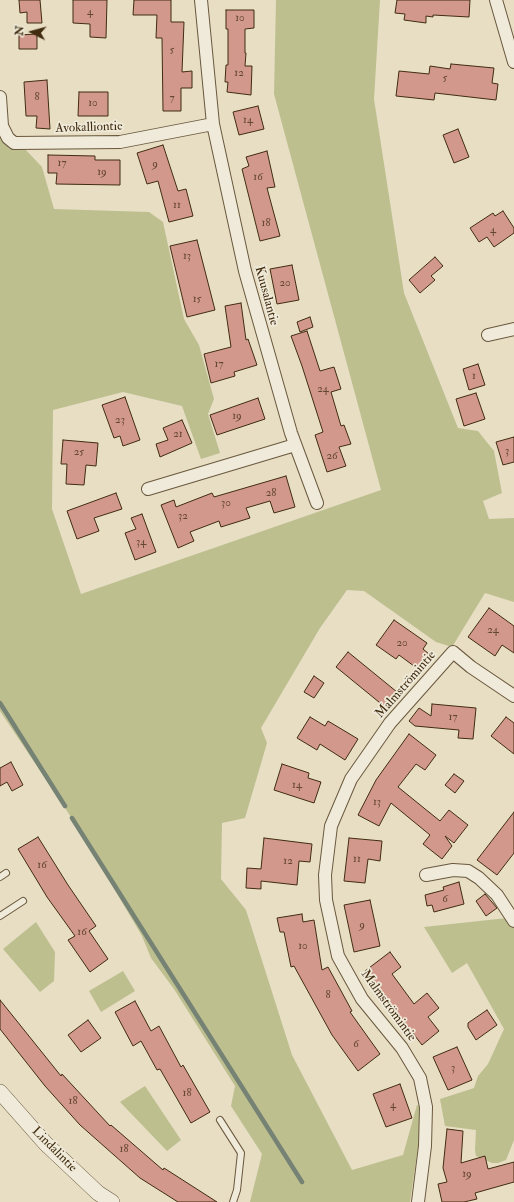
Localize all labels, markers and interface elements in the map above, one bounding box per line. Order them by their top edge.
house number: 4 [87,6,93,20]
north arrow [12,12,52,52]
house number: 10 [235,12,245,26]
text: N [13,25,27,36]
house number: 5 [170,44,174,58]
house number: 12 [234,67,244,81]
house number: 5 [443,72,447,86]
house number: 8 [34,91,40,105]
house number: 7 [169,92,175,106]
house number: 10 [88,97,98,111]
house number: 14 [243,114,253,128]
street label: Avokalliontie [55,119,123,137]
house number: 17 [58,157,66,171]
house number: 9 [152,158,158,172]
house number: 19 [97,166,107,180]
house number: 16 [253,171,263,185]
house number: 11 [173,199,181,213]
house number: 18 [261,217,271,231]
house number: 4 [490,224,496,238]
house number: 13 [183,250,191,264]
street label: Kuusalantie [251,265,281,327]
house number: 20 [279,277,291,291]
house number: 15 [193,293,201,307]
house number: 17 [215,358,223,372]
house number: 1 [472,370,476,384]
house number: 24 [317,383,329,397]
house number: 19 [232,410,242,424]
house number: 23 [115,414,125,428]
house number: 21 [173,428,183,442]
house number: 3 [505,445,509,459]
house number: 25 [74,446,84,460]
house number: 26 [326,450,338,464]
house number: 28 [266,487,276,501]
house number: 30 [221,497,231,511]
house number: 32 [178,510,188,524]
house number: 34 [136,536,146,550]
house number: 24 [487,624,499,638]
house number: 20 [396,637,408,651]
street label: Malmströmintie [372,648,440,722]
house number: 17 [449,711,457,725]
house number: 14 [292,779,302,793]
house number: 13 [373,796,381,810]
house number: 11 [353,853,361,867]
house number: 12 [283,855,293,869]
house number: 16 [37,859,47,873]
house number: 6 [442,893,448,907]
house number: 9 [359,919,365,933]
house number: 16 [77,926,87,940]
house number: 10 [298,940,308,954]
street label: Malmströmintie [357,967,419,1045]
house number: 8 [325,989,331,1003]
house number: 6 [353,1038,359,1052]
house number: 3 [451,1062,455,1076]
house number: 18 [182,1087,192,1101]
house number: 18 [68,1095,78,1109]
house number: 4 [390,1099,396,1113]
street label: Lindalintie [28,1124,80,1176]
house number: 18 [119,1143,129,1157]
house number: 19 [462,1168,472,1182]

